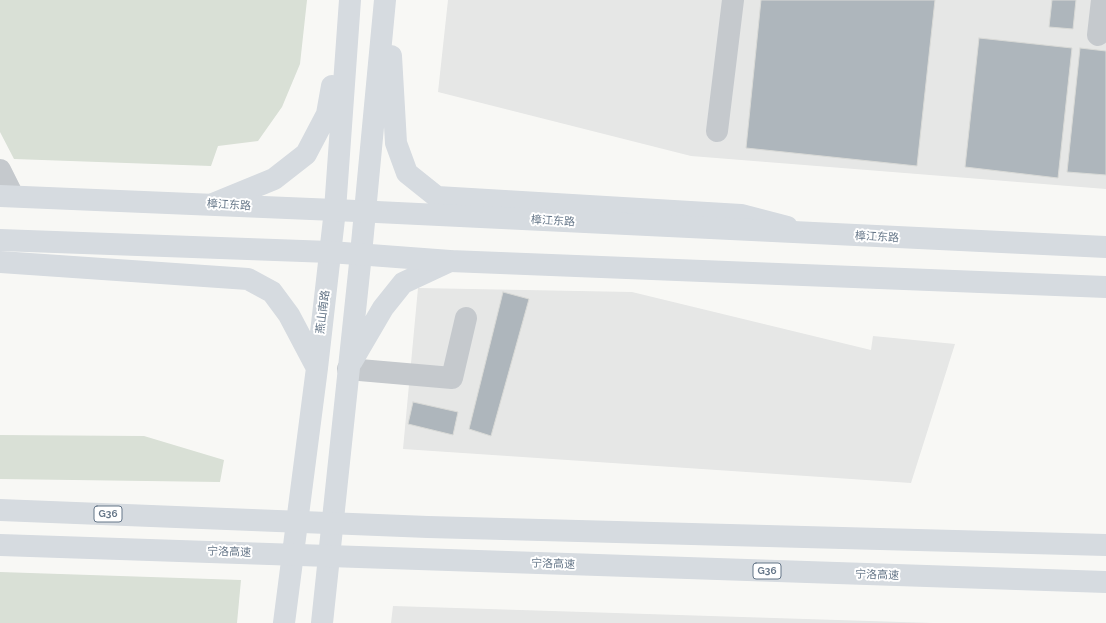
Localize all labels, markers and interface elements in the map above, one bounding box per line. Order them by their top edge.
street label: 樟江东路 [207,197,251,213]
street label: 樟江东路 [531,213,575,229]
street label: 樟江东路 [855,229,899,245]
street label: 燕山南路 [314,289,332,335]
road number: G36 [94,506,122,522]
street label: 宁洛高速 [207,545,251,559]
street label: 宁洛高速 [531,557,575,571]
road number: G36 [753,563,781,579]
street label: 宁洛高速 [855,568,899,582]

